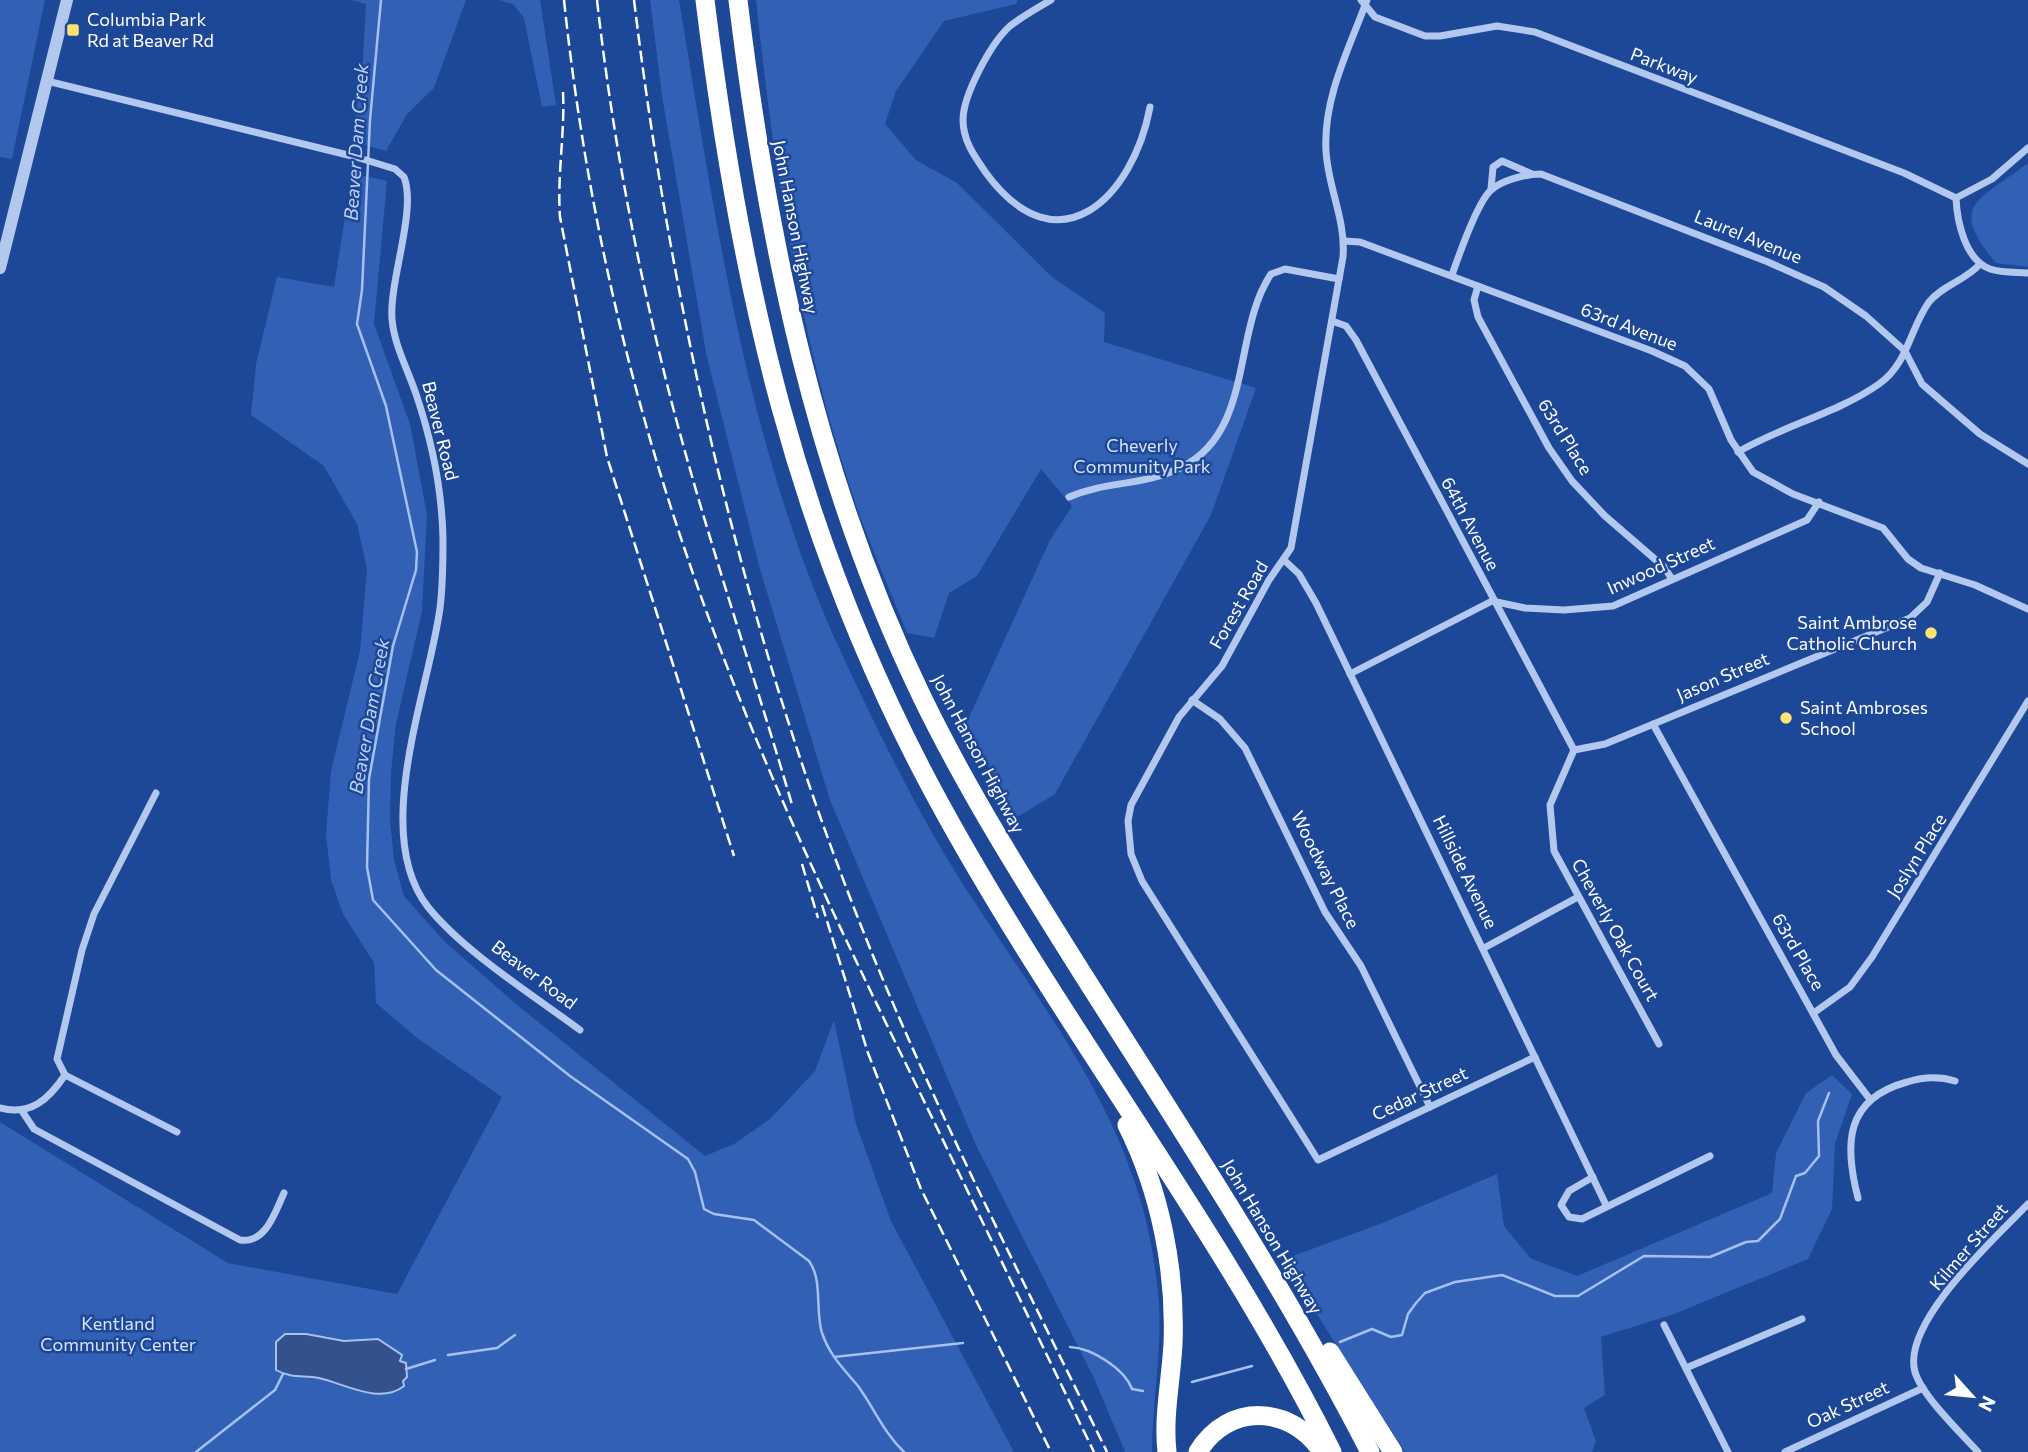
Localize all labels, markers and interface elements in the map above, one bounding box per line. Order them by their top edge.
place label: Columbia Park Rd at Beaver Rd [87,8,214,51]
marker: Columbia Park Rd at Beaver Rd [65,22,81,38]
street label: Parkway [1628,42,1701,88]
water label: Beaver Dam Creek [339,62,373,221]
street label: John Hanson Highway [768,138,824,316]
street label: Laurel Avenue [1691,204,1805,268]
street label: 63rd Avenue [1578,298,1681,355]
street label: Beaver Road [418,379,464,483]
street label: 63rd Place [1534,394,1598,479]
park label: Cheverly Community Park [1073,434,1211,477]
street label: 64th Avenue [1437,473,1505,574]
street label: Inwood Street [1603,532,1718,599]
street label: Forest Road [1204,557,1272,652]
place label: Saint Ambrose Catholic Church [1786,611,1917,654]
marker: Saint Ambrose Catholic Church [1923,625,1939,641]
water label: Beaver Dam Creek [344,636,394,795]
street label: Jason Street [1673,647,1772,705]
street label: John Hanson Highway [928,670,1030,837]
place label: Saint Ambroses School [1800,696,1928,739]
marker: Saint Ambroses School [1778,710,1794,726]
street label: Woodway Place [1287,807,1365,932]
street label: Joslyn Place [1882,809,1951,902]
street label: Hillside Avenue [1429,811,1503,932]
street label: Cheverly Oak Court [1567,854,1664,1005]
street label: 63rd Place [1768,909,1830,994]
street label: Beaver Road [487,935,582,1014]
street label: Cedar Street [1368,1061,1471,1125]
street label: John Hanson Highway [1218,1155,1328,1318]
street label: Kilmer Street [1925,1198,2012,1294]
park label: Kentland Community Center [40,1312,196,1355]
north arrow [1937,1361,2007,1431]
street label: Oak Street [1803,1375,1892,1433]
text: N [1974,1392,2001,1416]

